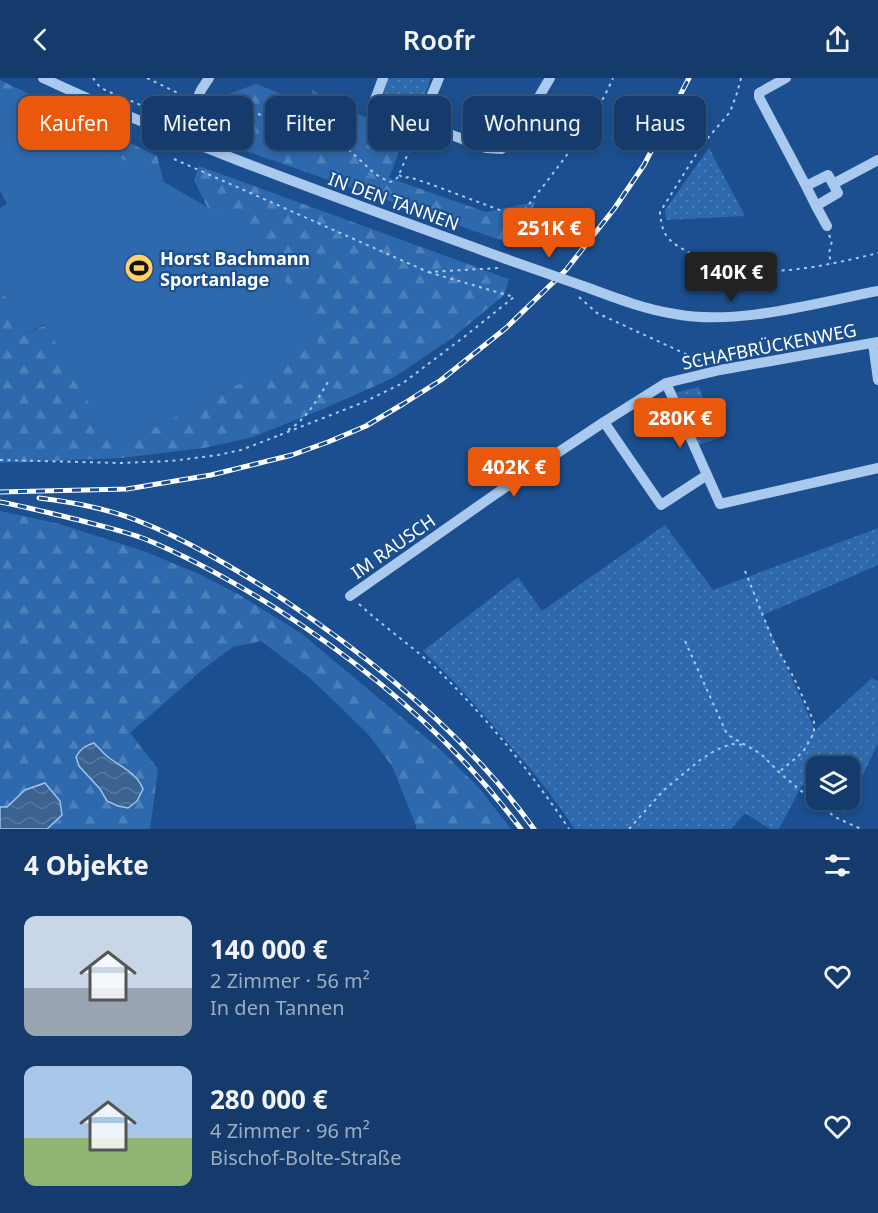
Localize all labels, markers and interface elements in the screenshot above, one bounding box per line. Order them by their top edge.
text: Roofr [403,21,475,58]
icon: back [24,23,57,56]
icon: share [821,23,854,56]
chip: Kaufen [18,96,130,150]
chip: Mieten [142,96,253,150]
chip: Filter [265,96,356,150]
chip: Neu [368,96,451,150]
chip: Wohnung [463,96,602,150]
chip: Haus [614,96,706,150]
street label: IN DEN TANNEN [325,166,463,236]
pin: 251K € [500,208,598,259]
text: 251K € [517,214,581,241]
place label: Horst Bachmann Sportanlage [160,246,310,291]
sports icon: Horst Bachmann Sportanlage [123,252,155,284]
pin: 140K € [682,252,780,303]
text: 140K € [699,258,763,285]
street label: SCHAFBRÜCKENWEG [680,317,858,375]
pin: 280K € [631,398,729,449]
text: 280K € [648,404,712,431]
pin: 402K € [465,447,563,498]
text: 402K € [482,453,546,480]
street label: IM RAUSCH [346,508,440,584]
map controls [806,756,860,810]
button: layers [806,756,860,810]
text: 4 Objekte [24,847,149,883]
icon: filters [821,849,854,882]
text: 140 000 € [210,931,328,967]
icon: home [72,940,144,1012]
icon: heart [821,960,854,993]
text: 2 Zimmer · 56 m² [210,967,370,994]
text: In den Tannen [210,994,345,1021]
text: 280 000 € [210,1081,328,1117]
icon: home [72,1090,144,1162]
icon: heart [821,1110,854,1143]
text: 4 Zimmer · 96 m² [210,1117,370,1144]
text: Bischof-Bolte-Straße [210,1144,402,1171]

